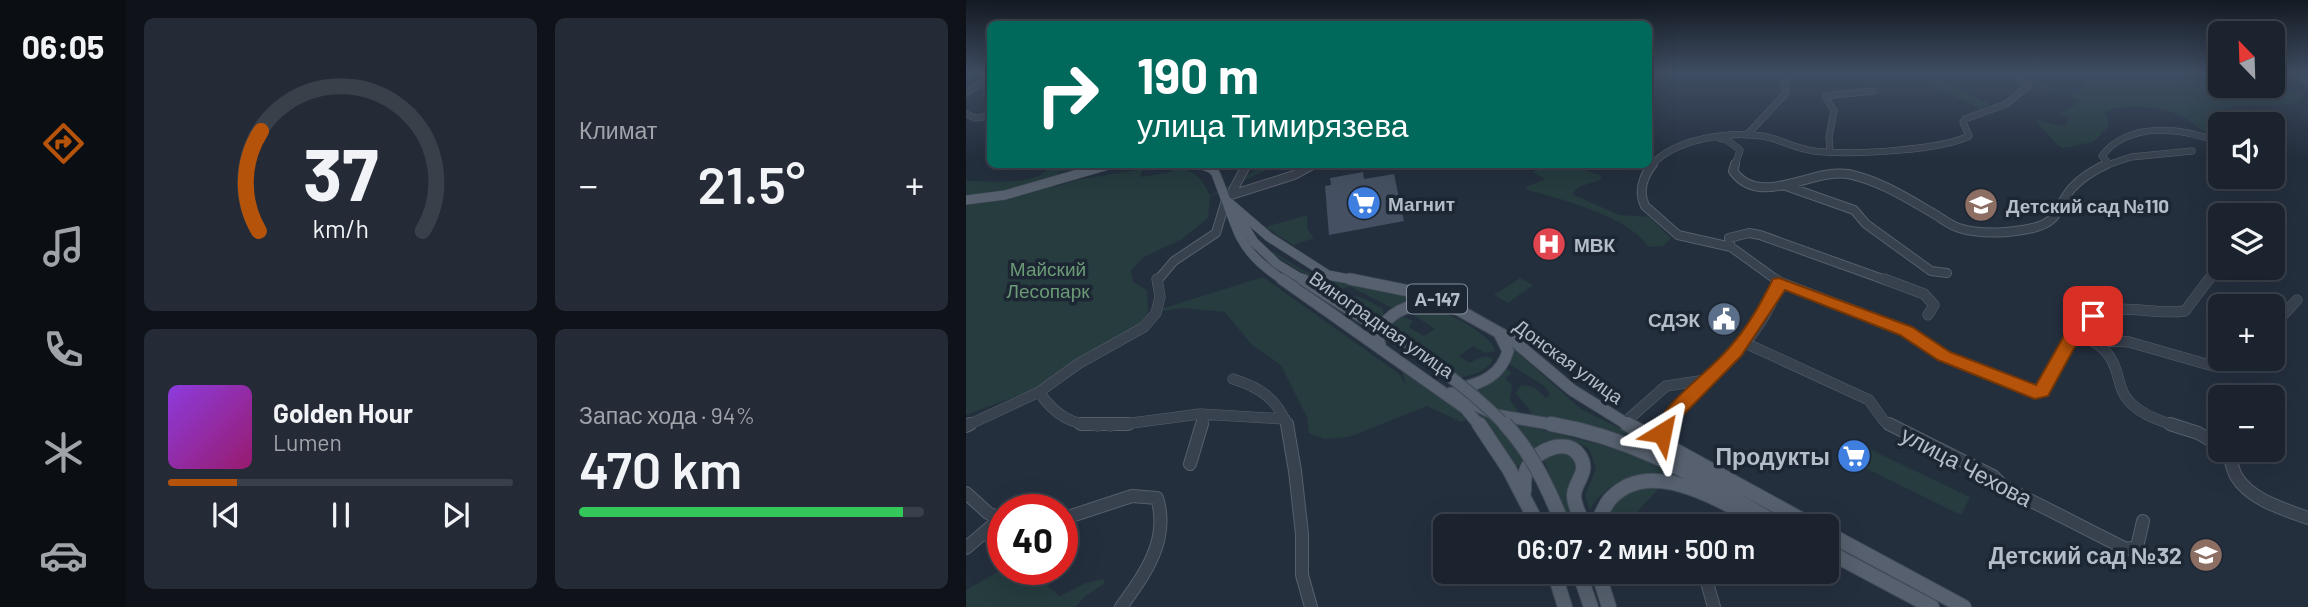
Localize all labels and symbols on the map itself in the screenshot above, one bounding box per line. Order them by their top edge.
north arrow [2208,21,2286,98]
supermarket icon: Магнит [1345,184,1383,222]
school or university icon: Детский сад №110 [1962,186,2000,224]
place label: Магнит [1388,192,1455,215]
place label: Детский сад №110 [2006,194,2169,217]
hospital icon: МВК [1530,225,1568,263]
place label: МВК [1574,233,1616,256]
park label: Майский Лесопарк [1006,257,1090,302]
street label: Виноградная улица [1305,266,1459,383]
road number: А-147 [1407,284,1467,314]
pin [2063,286,2123,346]
public building icon: СДЭК [1705,300,1743,338]
place label: СДЭК [1648,308,1700,331]
street label: Донская улица [1510,314,1628,409]
position arrow [1625,396,1699,470]
street label: улица Чехова [1897,420,2037,512]
supermarket icon: Продукты [1835,437,1873,475]
place label: Продукты [1716,442,1830,470]
speed limit sign: 40 [987,494,1078,585]
school or university icon: Детский сад №32 [2187,536,2225,574]
place label: Детский сад №32 [1989,541,2182,569]

